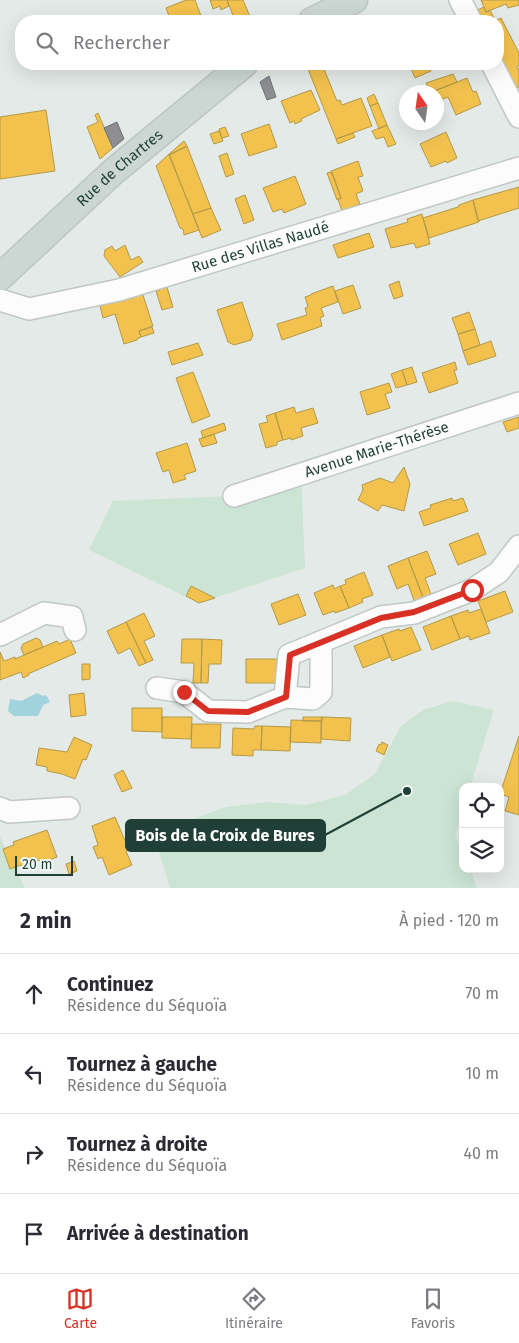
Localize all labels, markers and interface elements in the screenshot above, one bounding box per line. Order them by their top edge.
search box [15,15,504,70]
icon: search [33,29,61,57]
text: Rechercher [73,31,170,54]
north arrow [399,85,444,130]
street label: Rue de Chartres [73,126,166,210]
street label: Rue des Villas Naudé [189,217,331,276]
street label: Avenue Marie-Thérèse [302,418,451,481]
route start [461,579,484,602]
route end [173,681,196,704]
map controls [459,783,504,873]
button: locate [459,783,504,828]
callout: Bois de la Croix de Bures [126,820,325,851]
text: Bois de la Croix de Bures [135,826,315,845]
button: layers [459,828,504,873]
scale bar [15,853,72,876]
text: 20 m [22,856,52,873]
text: 2 min [20,908,72,934]
text: À pied · 120 m [399,911,499,930]
text: Continuez [67,973,153,996]
icon: ahead [20,980,48,1008]
text: 70 m [465,984,499,1003]
text: Résidence du Séquoïa [67,996,227,1015]
text: Tournez à gauche [67,1053,217,1076]
icon: left [20,1060,48,1088]
text: 10 m [465,1064,499,1083]
text: Résidence du Séquoïa [67,1076,227,1095]
text: Tournez à droite [67,1133,208,1156]
icon: right [20,1140,48,1168]
text: 40 m [464,1144,499,1163]
text: Résidence du Séquoïa [67,1156,227,1175]
icon: arrive [20,1220,48,1248]
text: Arrivée à destination [67,1222,249,1245]
tab: Carte [64,1285,97,1332]
tab: Itinéraire [225,1285,283,1332]
tab: Favoris [411,1285,455,1332]

